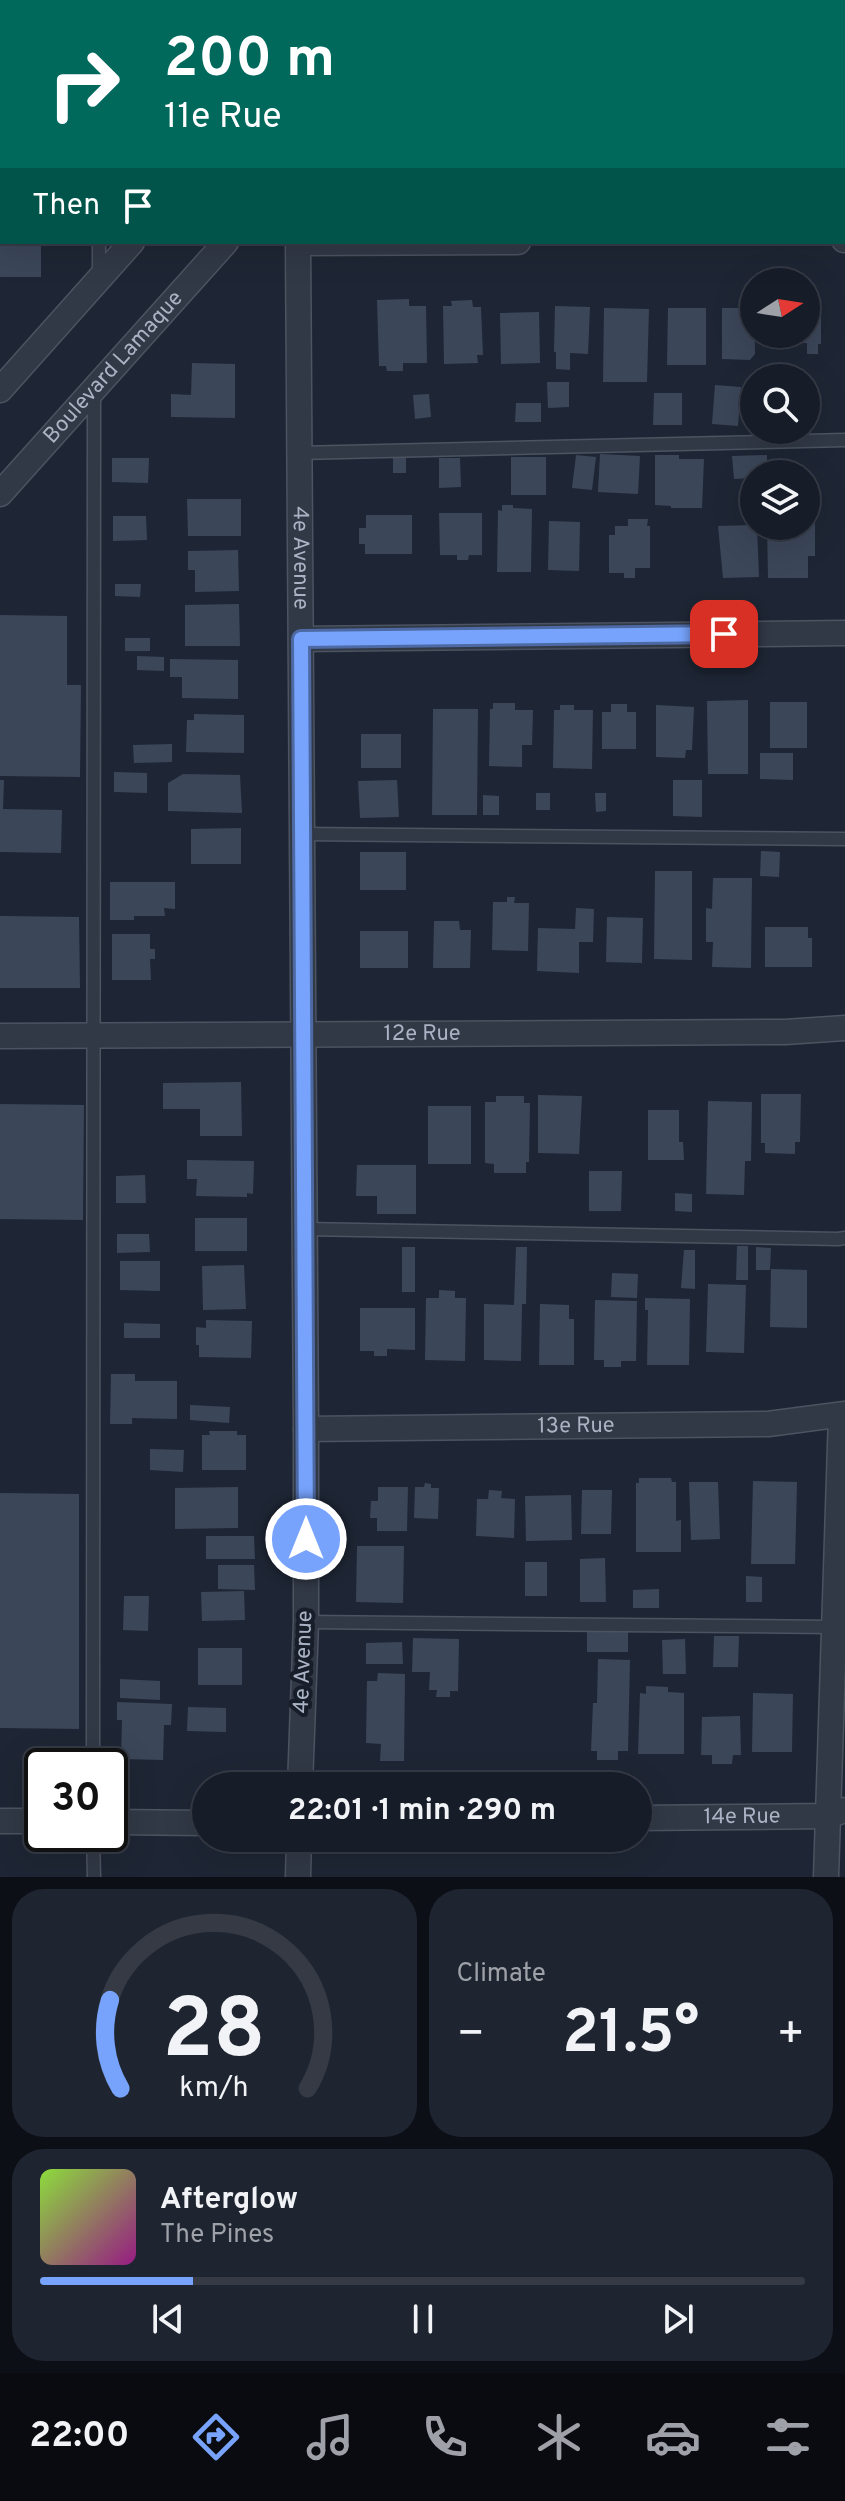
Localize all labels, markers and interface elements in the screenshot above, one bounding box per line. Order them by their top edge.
text: 200 m [164,26,335,96]
icon: right [32,32,136,136]
text: 11e Rue [164,95,282,141]
icon: arrive [116,184,160,228]
text: Then [32,188,100,225]
north arrow [740,268,820,348]
map controls [740,268,820,540]
street label: Boulevard Lamaque [38,285,189,449]
button: search [740,364,820,444]
button: layers [740,460,820,540]
street label: 4e Avenue [286,506,314,610]
pin [690,600,758,668]
icon: arrive [702,612,746,656]
street label: 12e Rue [383,1020,461,1048]
street label: 13e Rue [537,1412,615,1440]
position arrow [264,1497,348,1581]
street label: 4e Avenue [289,1610,319,1714]
speed limit sign: 30 [24,1748,128,1852]
text: 22:01 · 1 min · 290 m [288,1793,556,1830]
street label: 14e Rue [703,1803,781,1831]
text: Climate [457,1958,546,1991]
text: 28 [163,1982,266,2087]
text: 21.5° [562,1998,699,2074]
text: − [457,2008,485,2064]
text: + [777,2008,805,2064]
text: km/h [180,2071,249,2107]
text: Afterglow [160,2182,298,2219]
text: The Pines [160,2219,274,2252]
icon: previous [146,2297,190,2341]
icon: pause [401,2297,445,2341]
icon: next [656,2297,700,2341]
icon: directions [188,2409,244,2465]
icon: music [302,2409,358,2465]
icon: phone [417,2409,473,2465]
icon: climate [531,2409,587,2465]
icon: car [645,2409,701,2465]
icon: filters [760,2409,816,2465]
text: 22:00 [29,2414,129,2460]

